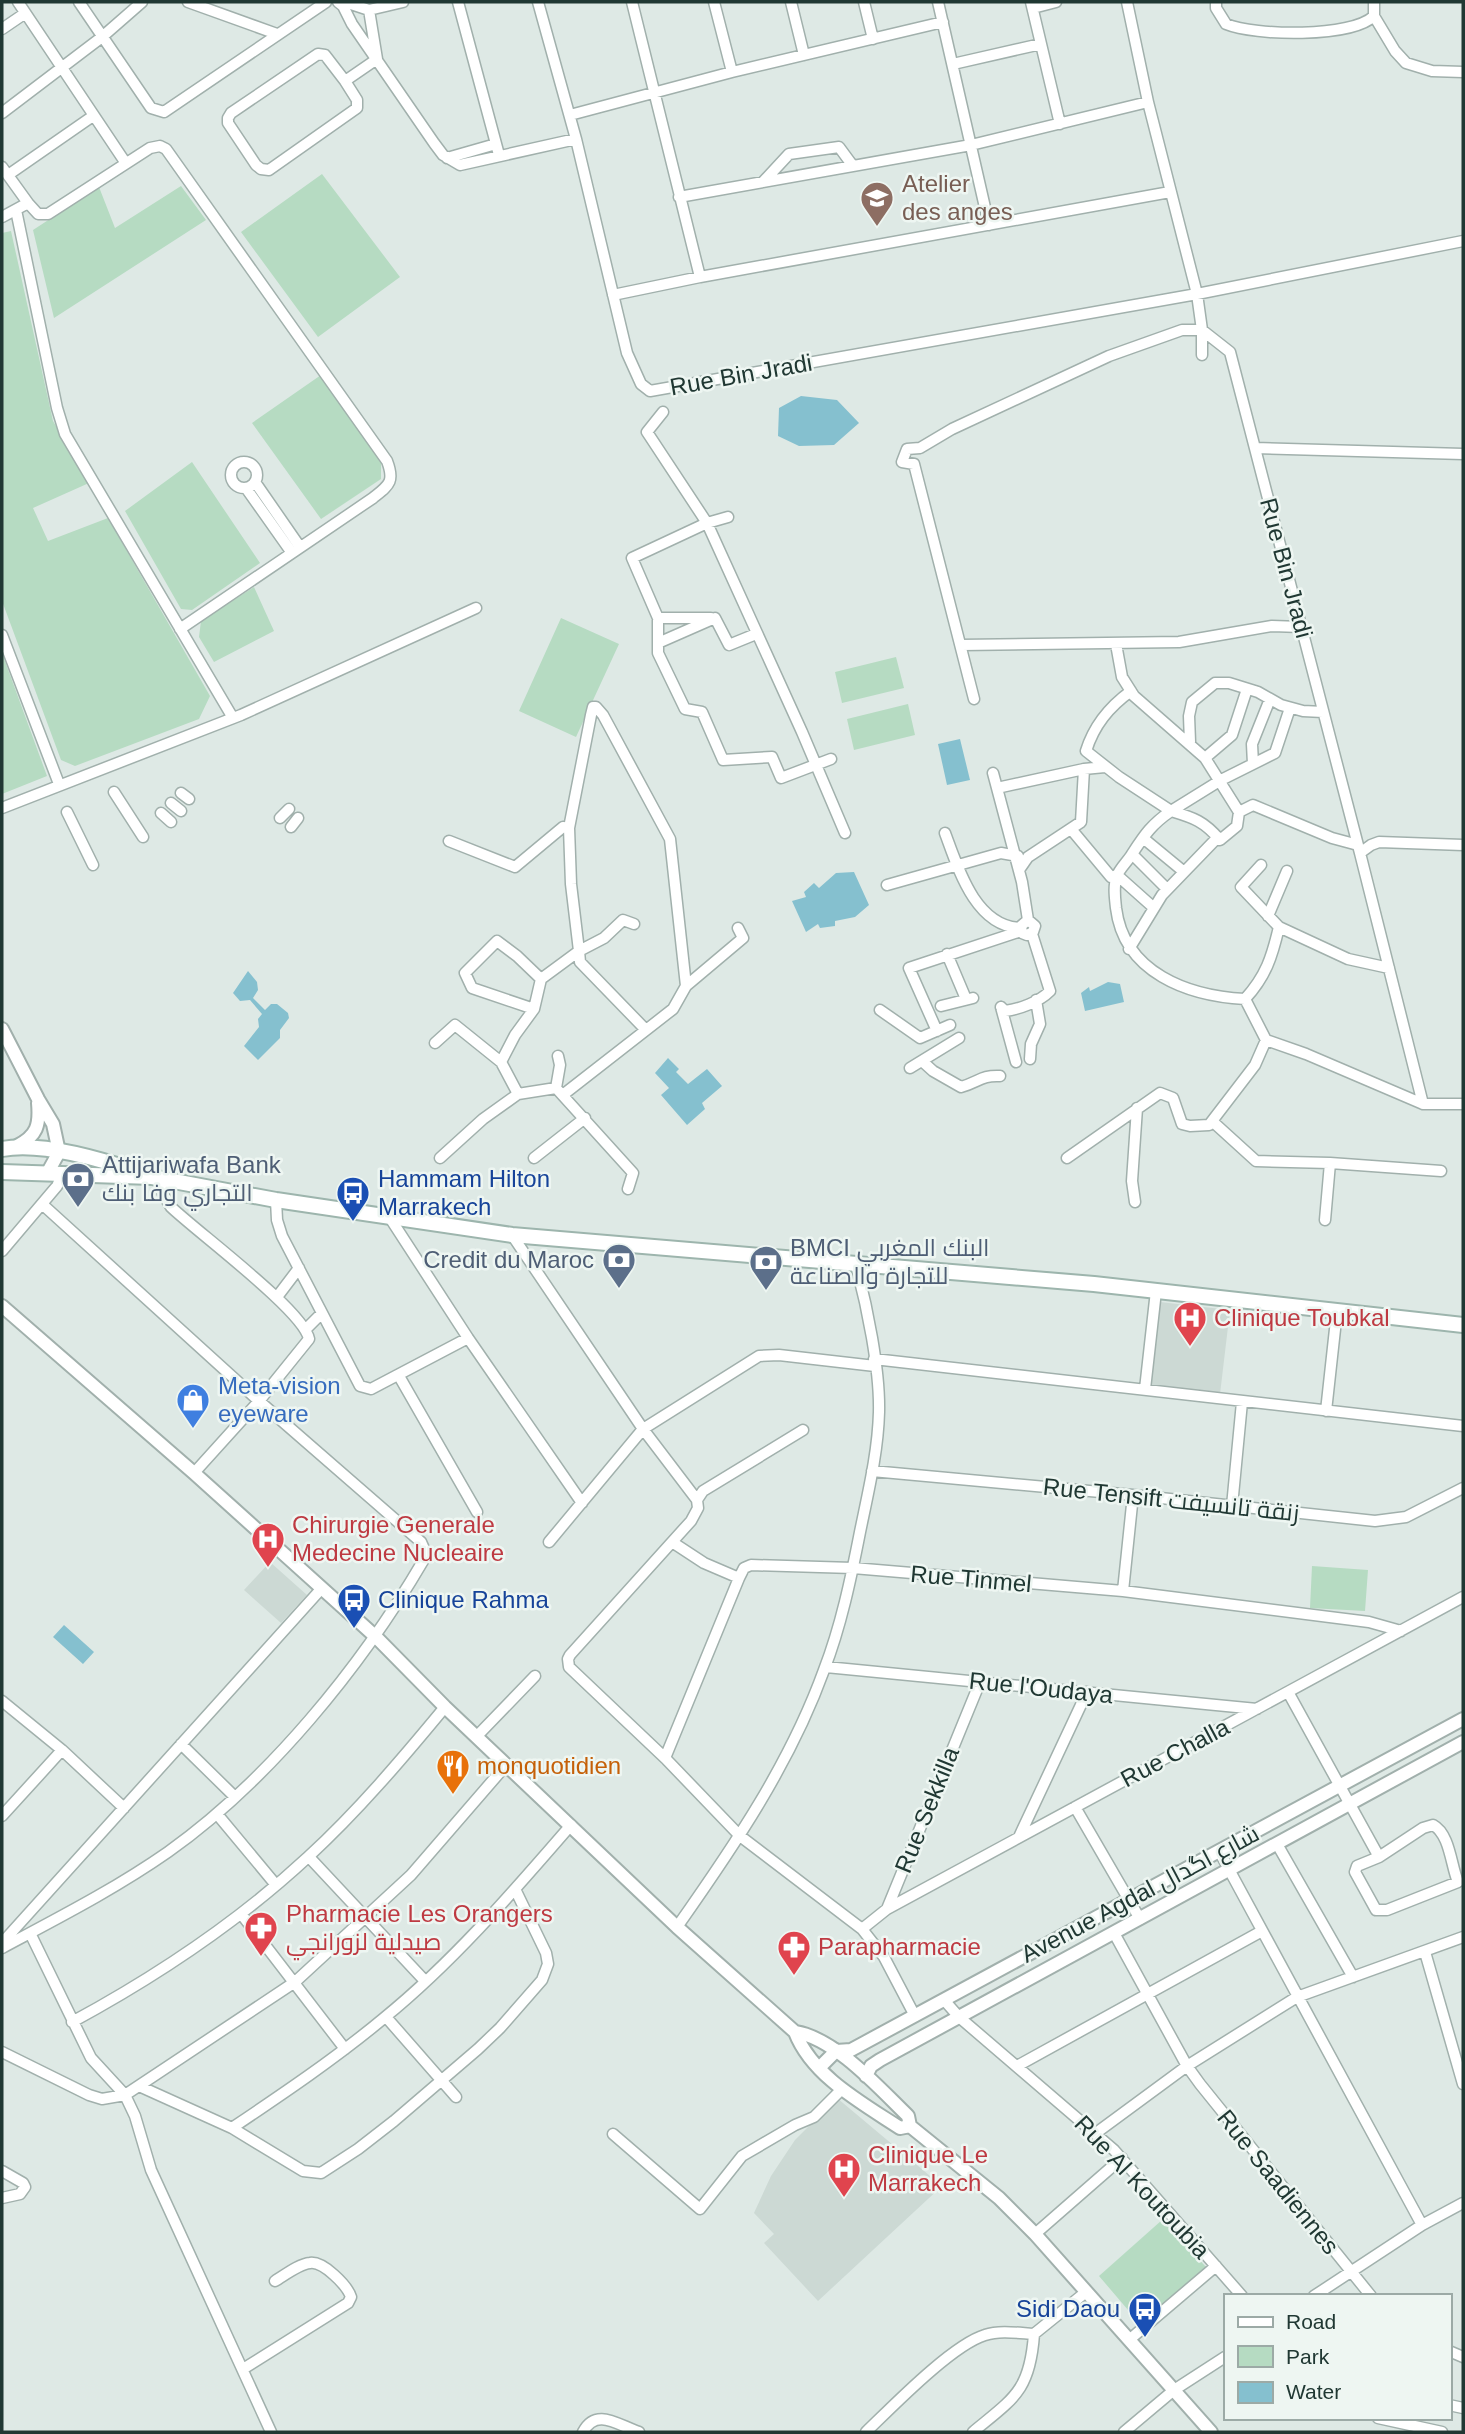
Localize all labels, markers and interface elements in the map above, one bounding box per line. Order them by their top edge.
place label: Atelier des anges [902,170,1013,225]
school or university icon: Atelier des anges [858,179,896,228]
street label: Rue Bin Jradi [668,349,814,400]
street label: Rue Bin Jradi [1255,495,1318,641]
place label: Attijariwafa Bank التجاري وفا بنك [102,1151,282,1211]
bank icon: Attijariwafa Bank التجاري وفا بنك [59,1160,97,1209]
place label: Hammam Hilton Marrakech [378,1165,550,1220]
bus stop icon: Hammam Hilton Marrakech [334,1174,372,1223]
place label: BMCI البنك المغربي للتجارة والصناعة [790,1234,989,1289]
bank icon: Credit du Maroc [600,1241,638,1290]
bank icon: BMCI البنك المغربي للتجارة والصناعة [747,1243,785,1292]
place label: Credit du Maroc [423,1246,594,1273]
hospital icon: Clinique Toubkal [1171,1299,1209,1348]
place label: Clinique Toubkal [1214,1304,1390,1331]
place label: Meta-vision eyeware [218,1372,341,1427]
shop icon: Meta-vision eyeware [174,1381,212,1430]
street label: Rue Tensift زنقة تانسيفت [1042,1473,1300,1526]
place label: Chirurgie Generale Medecine Nucleaire [292,1511,504,1566]
hospital icon: Chirurgie Generale Medecine Nucleaire [249,1520,287,1569]
street label: Rue Tinmel [909,1560,1033,1597]
bus stop icon: Clinique Rahma [335,1581,373,1630]
place label: Clinique Rahma [378,1586,549,1613]
street label: Rue l'Oudaya [968,1667,1115,1709]
street label: Rue Challa [1116,1712,1234,1792]
street label: Rue Sekkilla [889,1742,964,1877]
restaurant icon: monquotidien [434,1747,472,1796]
place label: monquotidien [477,1752,621,1779]
street label: Avenue Agdal شارع اگدال [1016,1819,1265,1970]
place label: Pharmacie Les Orangers صيدلية لزورانجي [286,1900,553,1961]
pharmacy icon: Pharmacie Les Orangers صيدلية لزورانجي [242,1909,280,1958]
pharmacy icon: Parapharmacie [775,1928,813,1977]
place label: Parapharmacie [818,1933,981,1960]
street label: Rue Saadiennes [1212,2104,1345,2259]
street label: Rue Al Koutoubia [1069,2110,1216,2264]
place label: Clinique Le Marrakech [868,2141,988,2196]
hospital icon: Clinique Le Marrakech [825,2150,863,2199]
bus stop icon: Sidi Daou [1126,2290,1164,2339]
legend [1224,2294,1451,2420]
place label: Sidi Daou [1016,2295,1120,2322]
text: Road [1286,2310,1336,2333]
text: Park [1286,2345,1330,2368]
text: Water [1286,2380,1341,2403]

